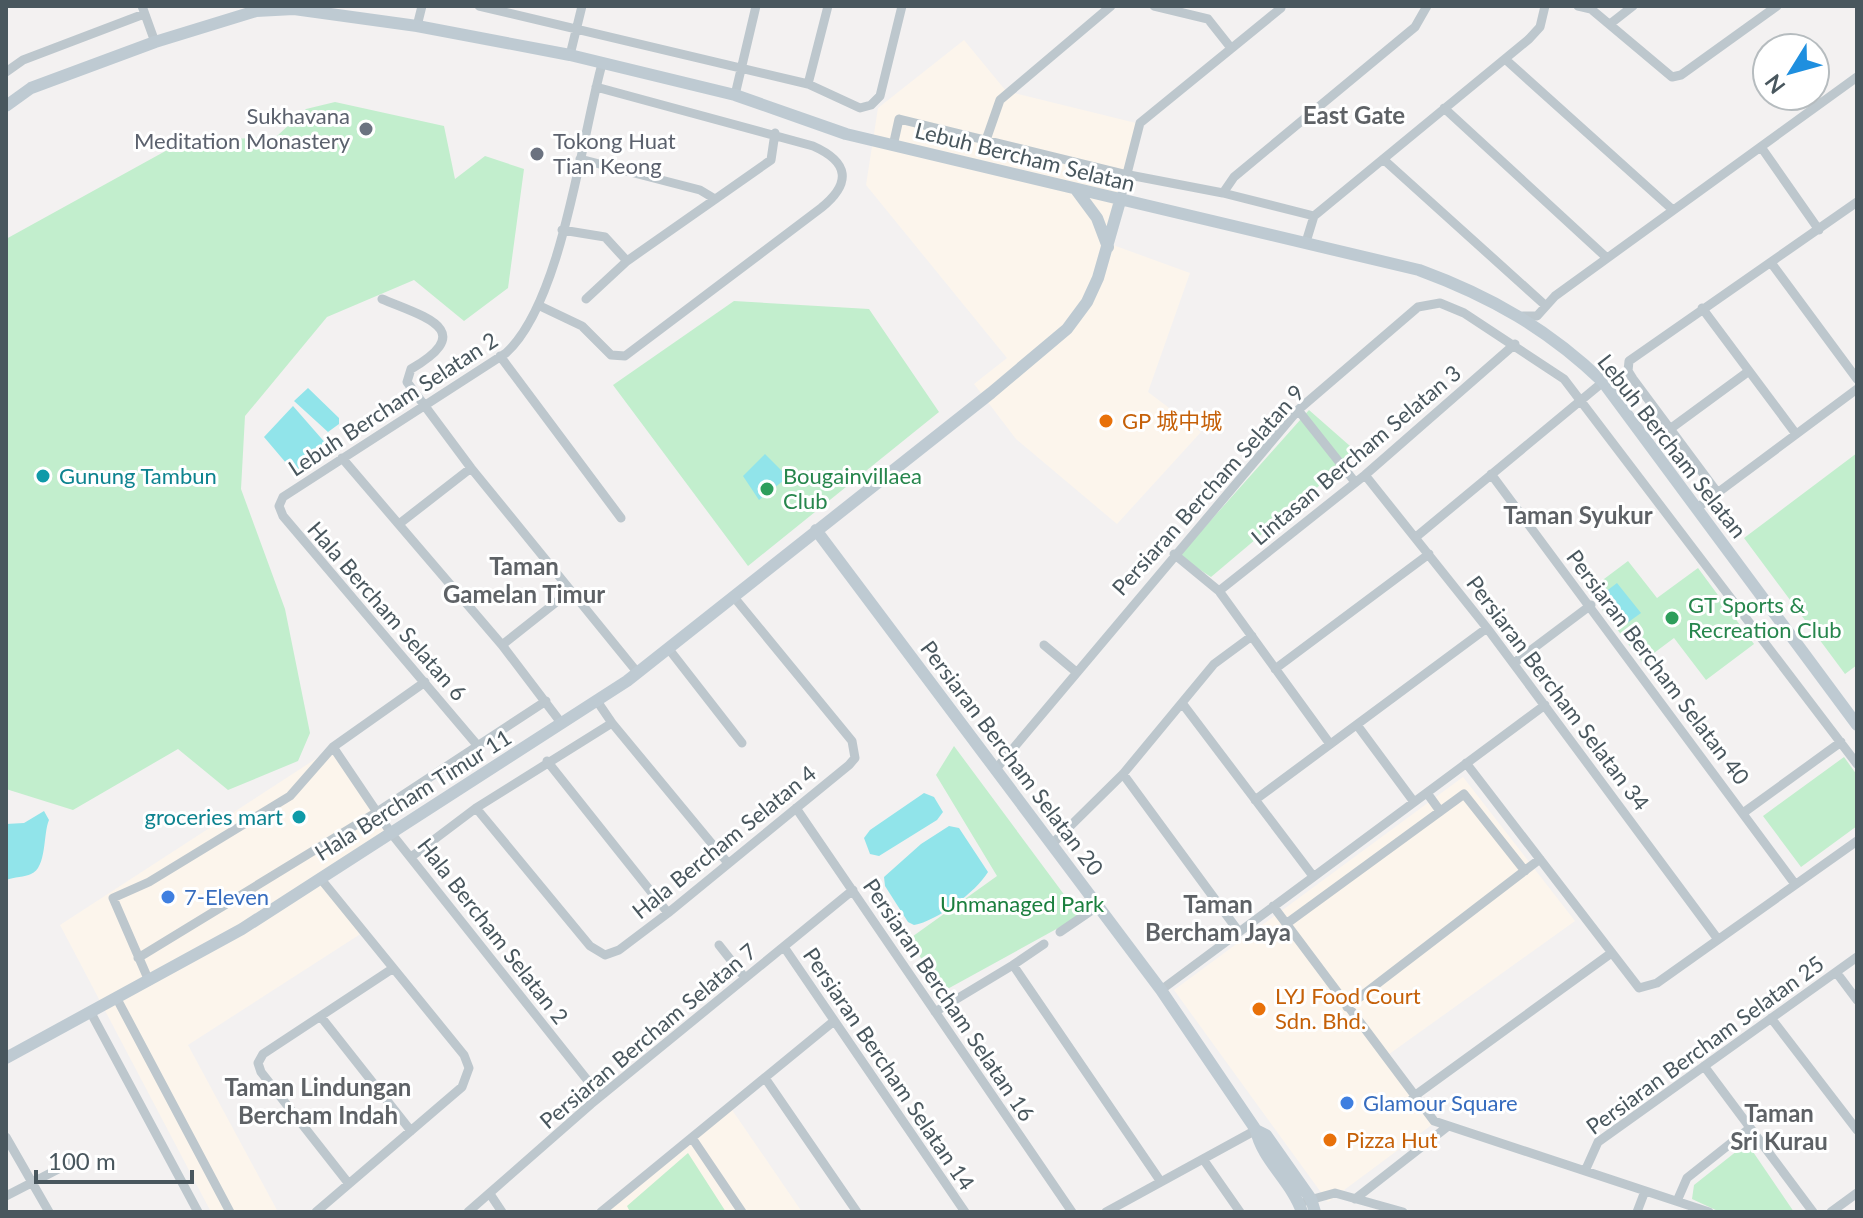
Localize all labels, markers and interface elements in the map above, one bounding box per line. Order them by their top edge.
north arrow [1751,32,1831,112]
text: N [1759,69,1791,99]
district label: East Gate [1303,100,1405,129]
place label: Sukhavana Meditation Monastery [134,102,351,154]
street label: Lebuh Bercham Selatan [912,116,1138,197]
marker: Sukhavana Meditation Monastery [357,120,375,138]
place label: Tokong Huat Tian Keong [553,127,676,179]
marker: Tokong Huat Tian Keong [528,145,546,163]
street label: Lebuh Bercham Selatan 2 [283,326,502,481]
street label: Lebuh Bercham Selatan [1592,348,1753,543]
street label: Lintasan Bercham Selatan 3 [1245,359,1466,550]
street label: Persiaran Bercham Selatan 9 [1106,379,1309,601]
place label: GP 城中城 [1122,407,1222,434]
marker: GP 城中城 [1097,412,1115,430]
place label: Gunung Tambun [59,462,217,489]
place label: Bougainvillaea Club [783,462,922,514]
marker: Gunung Tambun [34,467,52,485]
marker: Bougainvillaea Club [758,480,776,498]
district label: Taman Syukur [1503,500,1653,529]
street label: Hala Bercham Selatan 6 [302,515,473,706]
street label: Persiaran Bercham Selatan 40 [1561,544,1756,790]
district label: Taman Gamelan Timur [443,551,605,608]
street label: Persiaran Bercham Selatan 34 [1461,570,1656,816]
place label: GT Sports & Recreation Club [1688,591,1842,643]
marker: GT Sports & Recreation Club [1663,609,1681,627]
street label: Persiaran Bercham Selatan 20 [915,635,1110,881]
street label: Hala Bercham Timur 11 [310,723,516,866]
street label: Hala Bercham Selatan 4 [626,759,821,924]
place label: groceries mart [145,803,283,830]
marker: groceries mart [290,808,308,826]
street label: Hala Bercham Selatan 2 [412,832,574,1029]
street label: Persiaran Bercham Selatan 16 [858,873,1041,1126]
place label: 7-Eleven [184,883,269,910]
marker: 7-Eleven [159,888,177,906]
district label: Taman Bercham Jaya [1145,889,1291,946]
park label: Unmanaged Park [940,890,1105,917]
street label: Persiaran Bercham Selatan 7 [534,937,761,1134]
street label: Persiaran Bercham Selatan 14 [798,942,981,1195]
street label: Persiaran Bercham Selatan 25 [1581,949,1829,1140]
place label: LYJ Food Court Sdn. Bhd. [1275,982,1421,1034]
marker: LYJ Food Court Sdn. Bhd. [1250,1000,1268,1018]
district label: Taman Lindungan Bercham Indah [225,1072,411,1129]
place label: Glamour Square [1363,1089,1518,1116]
marker: Glamour Square [1338,1094,1356,1112]
district label: Taman Sri Kurau [1730,1098,1828,1155]
place label: Pizza Hut [1346,1126,1438,1153]
marker: Pizza Hut [1321,1131,1339,1149]
scale bar [36,1134,192,1184]
text: 100 m [48,1146,116,1175]

